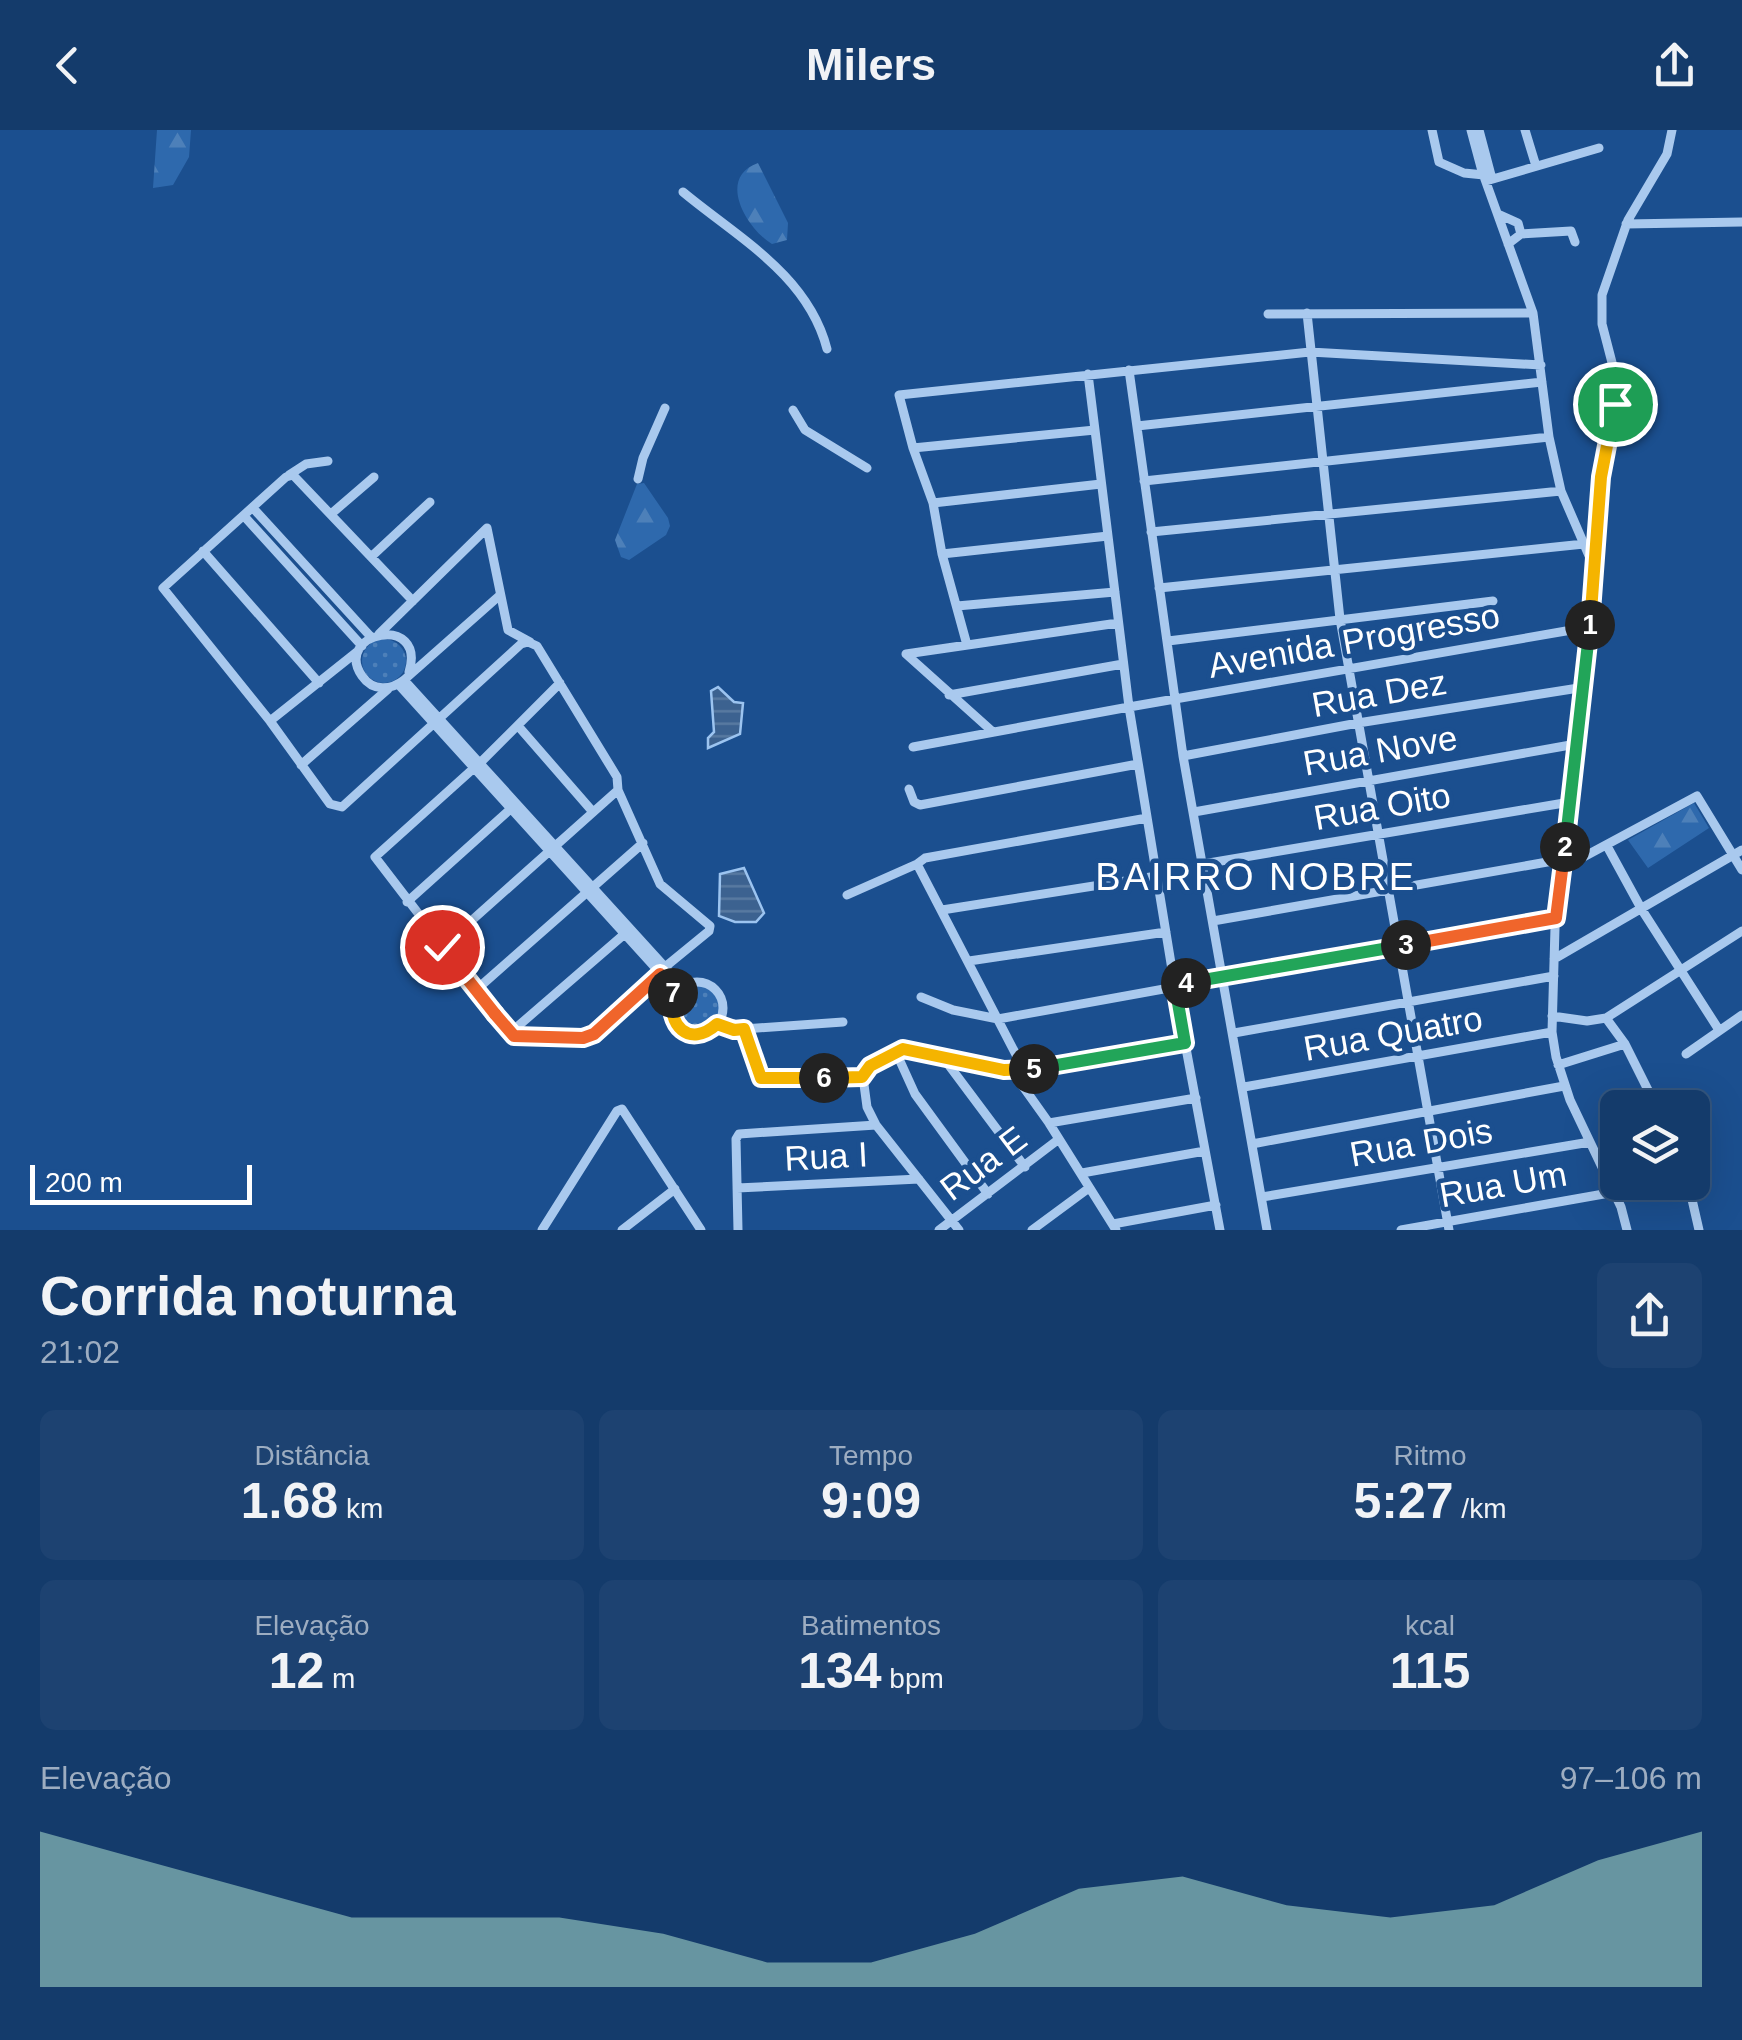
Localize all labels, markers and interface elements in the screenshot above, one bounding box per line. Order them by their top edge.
icon: back [40,38,95,93]
icon: share [1647,38,1702,93]
text: Milers [806,39,936,90]
pin [1573,362,1658,447]
icon: arrive [1588,377,1643,432]
street label: Avenida Progresso [1205,595,1503,685]
pin: 1 [1565,600,1615,650]
text: 1 [1582,609,1598,640]
street label: Rua Dez [1309,662,1449,724]
street label: Rua Nove [1300,717,1460,783]
street label: Rua Oito [1311,775,1453,837]
pin: 2 [1540,822,1590,872]
text: 2 [1557,831,1573,862]
district label: BAIRRO NOBRE [1095,856,1417,898]
pin [400,905,485,990]
icon: check [415,920,470,975]
pin: 3 [1381,920,1431,970]
text: 3 [1398,929,1414,960]
pin: 4 [1161,958,1211,1008]
text: 4 [1178,967,1194,998]
pin: 7 [648,968,698,1018]
text: 7 [665,977,681,1008]
street label: Rua Quatro [1301,998,1485,1068]
pin: 5 [1009,1044,1059,1094]
pin: 6 [799,1053,849,1103]
text: 5 [1026,1053,1042,1084]
text: 6 [816,1062,832,1093]
map controls [1600,1090,1710,1200]
button: layers [1600,1090,1710,1200]
street label: Rua Dois [1347,1110,1495,1174]
street label: Rua E [932,1118,1034,1208]
street label: Rua I [783,1134,869,1178]
street label: Rua Um [1436,1154,1570,1214]
scale bar [30,1160,252,1204]
text: 200 m [45,1167,123,1198]
button: share [1597,1263,1702,1368]
text: Corrida noturna [40,1265,456,1327]
text: 21:02 [40,1334,120,1370]
text: Distância [254,1440,370,1471]
text: Tempo [829,1440,913,1471]
text: Ritmo [1393,1440,1467,1471]
text: 1.68 [241,1473,338,1529]
text: 9:09 [821,1473,921,1529]
text: 5:27 [1354,1473,1454,1529]
text: km [338,1493,383,1524]
text: /km [1454,1493,1506,1524]
text: Elevação [254,1610,370,1641]
text: Batimentos [801,1610,941,1641]
text: kcal [1405,1610,1455,1641]
text: 12 [269,1643,324,1699]
text: 134 [798,1643,882,1699]
text: 115 [1390,1643,1470,1699]
text: m [324,1663,355,1694]
text: bpm [882,1663,944,1694]
text: Elevação [40,1760,172,1796]
text: 97–106 m [1560,1760,1702,1796]

